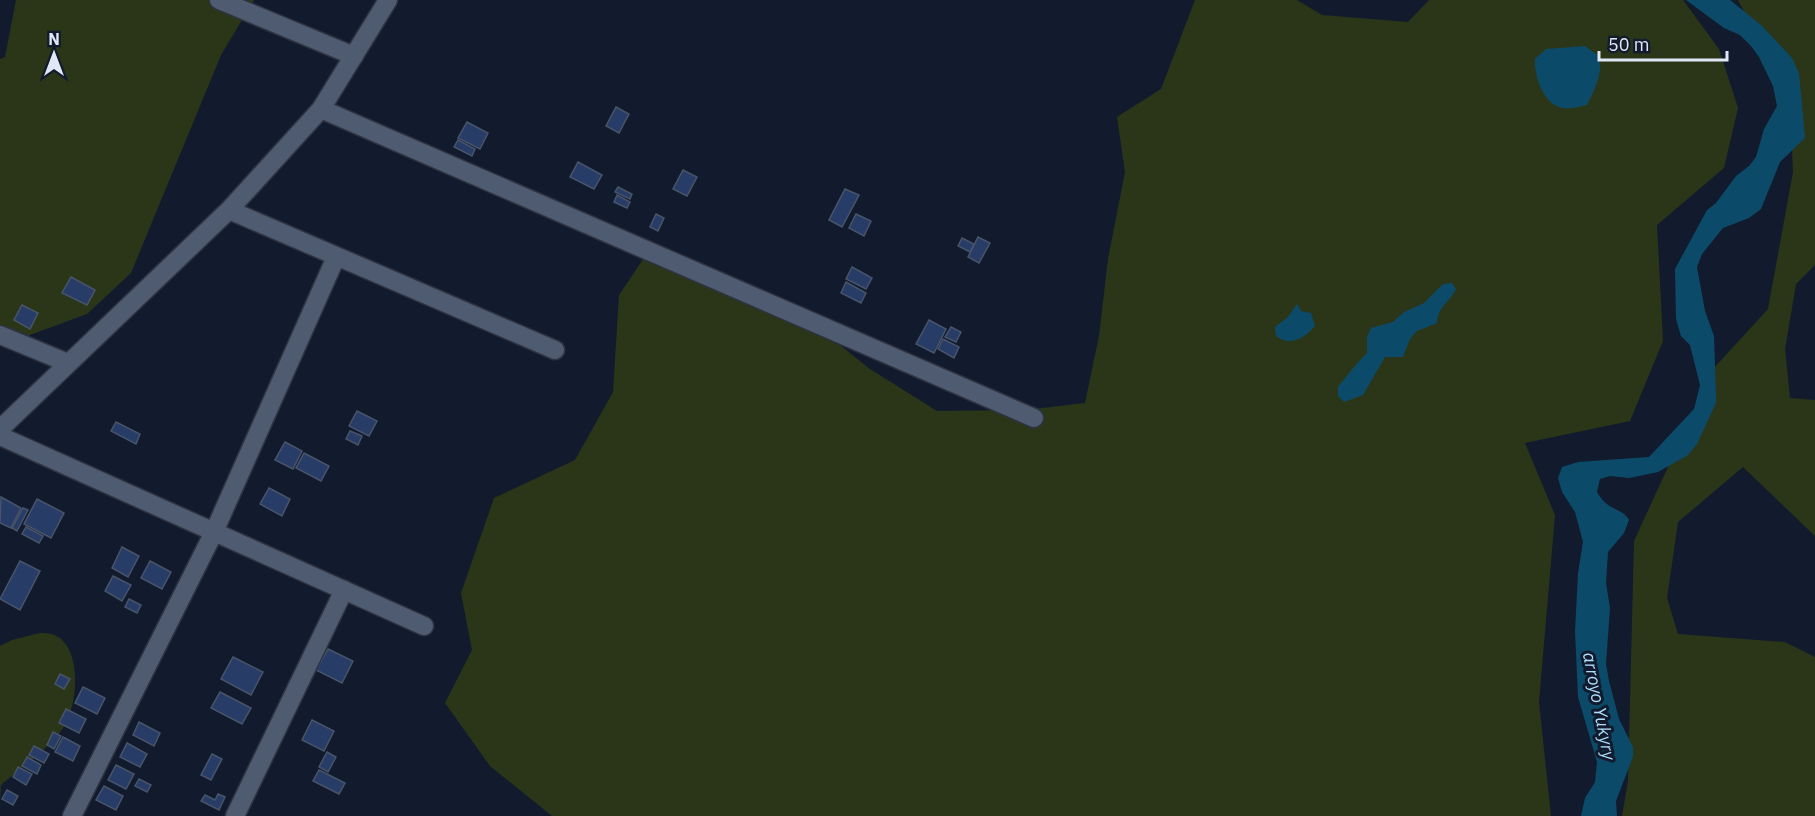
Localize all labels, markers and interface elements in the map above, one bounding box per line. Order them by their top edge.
north arrow [24,24,84,84]
scale bar [1599,24,1726,62]
text: N [48,29,60,49]
text: 50 m [1608,33,1650,56]
water label: arroyo Yukyry [1578,650,1621,763]

